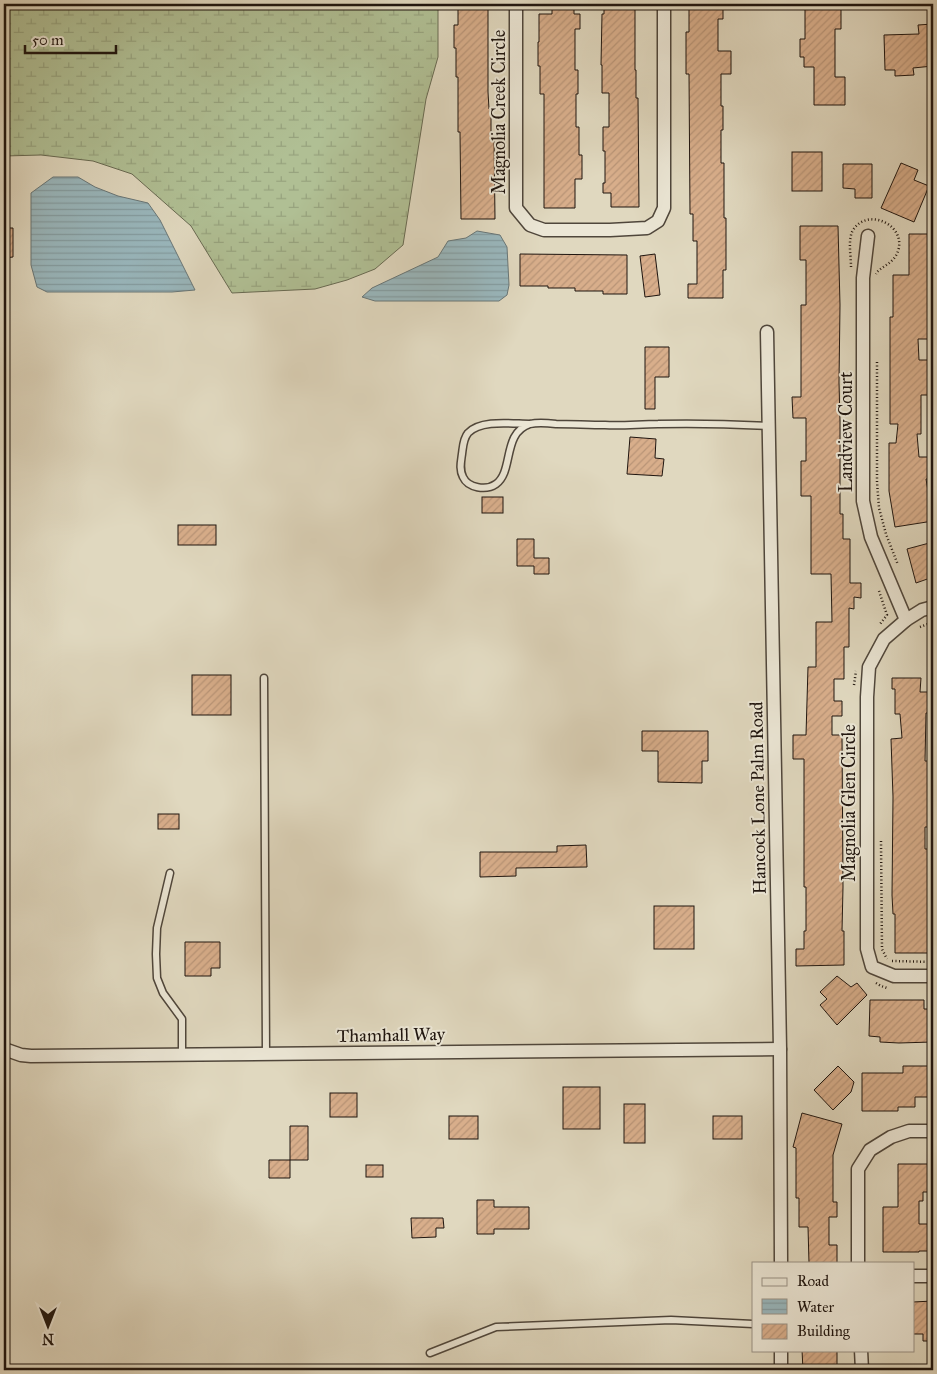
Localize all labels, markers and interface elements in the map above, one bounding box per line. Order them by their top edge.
scale bar [25,22,116,54]
street label: Magnolia Creek Circle [488,30,511,194]
text: 50 m [32,31,64,49]
street label: Landview Court [835,371,857,492]
street label: Hancock Lone Palm Road [745,701,771,895]
street label: Magnolia Glen Circle [838,724,861,882]
street label: Thamhall Way [337,1023,446,1047]
legend [752,1262,914,1352]
text: Road [797,1272,829,1290]
text: Water [797,1298,834,1316]
north arrow [22,1302,72,1352]
text: Building [797,1322,851,1340]
text: N [42,1330,54,1347]

